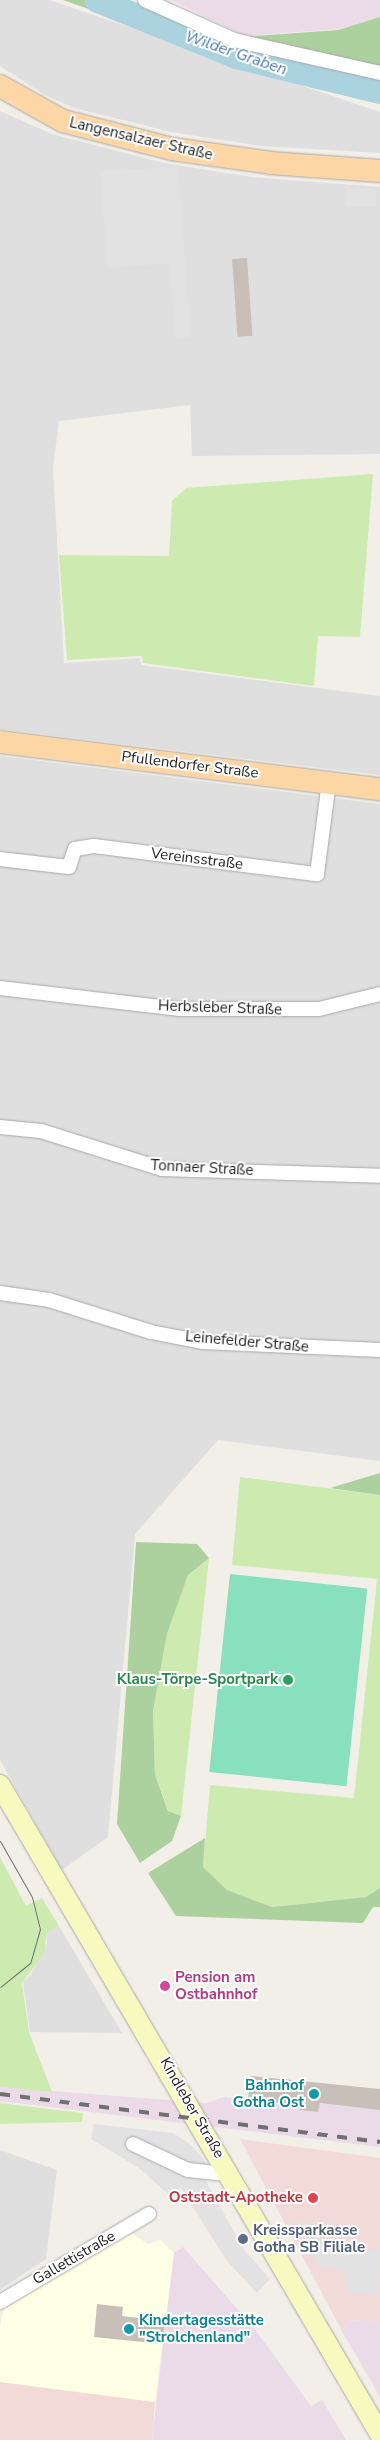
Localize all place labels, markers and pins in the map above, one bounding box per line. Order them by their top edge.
place label: Klaus-Törpe-Sportpark [117,1671,278,1689]
marker: Klaus-Törpe-Sportpark [282,1674,294,1686]
place label: Pension am Ostbahnhof [175,1968,257,2003]
marker: Pension am Ostbahnhof [159,1980,171,1992]
place label: Bahnhof Gotha Ost [233,2076,304,2111]
marker: Bahnhof Gotha Ost [308,2088,320,2100]
place label: Oststadt-Apotheke [169,2189,303,2207]
marker: Oststadt-Apotheke [307,2192,319,2204]
place label: Kreissparkasse Gotha SB Filiale [253,2221,365,2256]
marker: Kreissparkasse Gotha SB Filiale [237,2233,249,2245]
place label: Kindertagesstätte "Strolchenland" [139,2311,264,2346]
marker: Kindertagesstätte "Strolchenland" [123,2323,135,2335]

